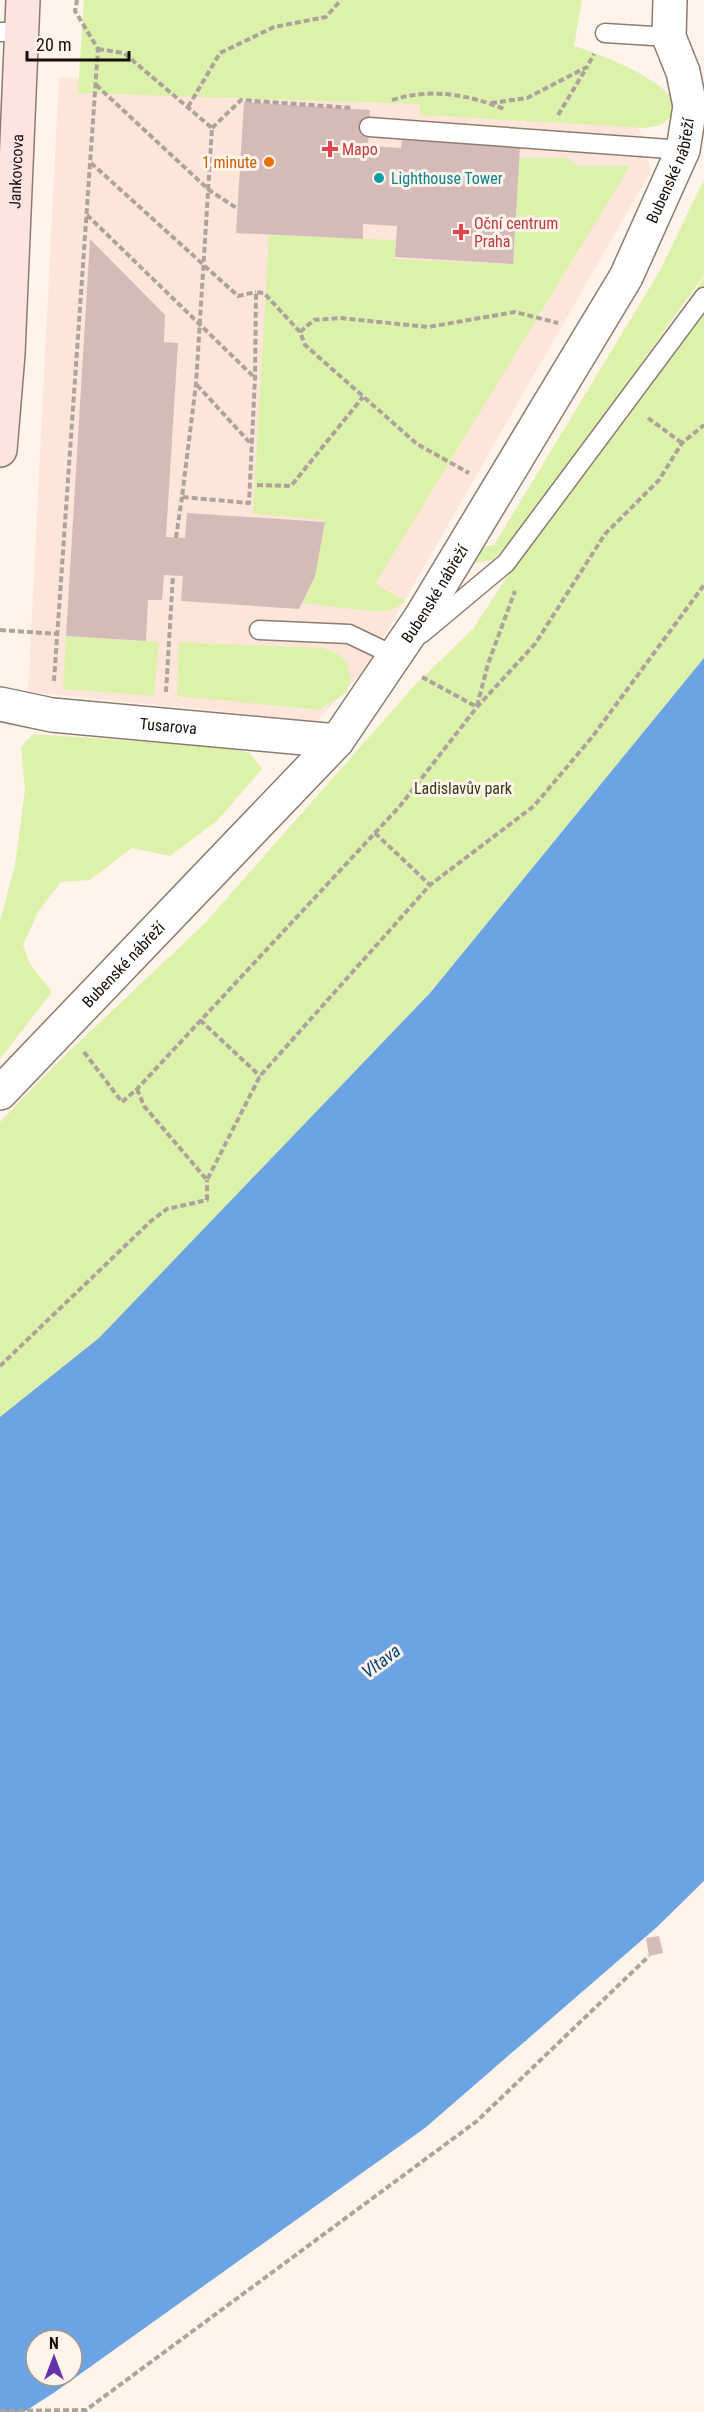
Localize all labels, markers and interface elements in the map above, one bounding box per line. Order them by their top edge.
scale bar [27,24,129,62]
text: 20 m [36,34,71,55]
street label: Bubenské nábřeží [642,115,698,226]
street label: Jankovcova [5,134,27,209]
place label: Mapo [342,140,378,159]
marker: Mapo [323,142,337,156]
place label: 1 minute [202,153,257,172]
marker: 1 minute [262,155,276,169]
place label: Lighthouse Tower [391,169,503,188]
marker: Lighthouse Tower [372,171,386,185]
place label: Oční centrum Praha [474,214,558,251]
marker: Oční centrum Praha [452,223,470,241]
street label: Bubenské nábřeží [397,540,472,646]
street label: Tusarova [139,714,198,738]
park label: Ladislavův park [414,779,513,798]
street label: Bubenské nábřeží [78,917,169,1011]
water label: Vltava [358,1640,404,1682]
north arrow [24,2328,84,2388]
text: N [49,2334,59,2353]

